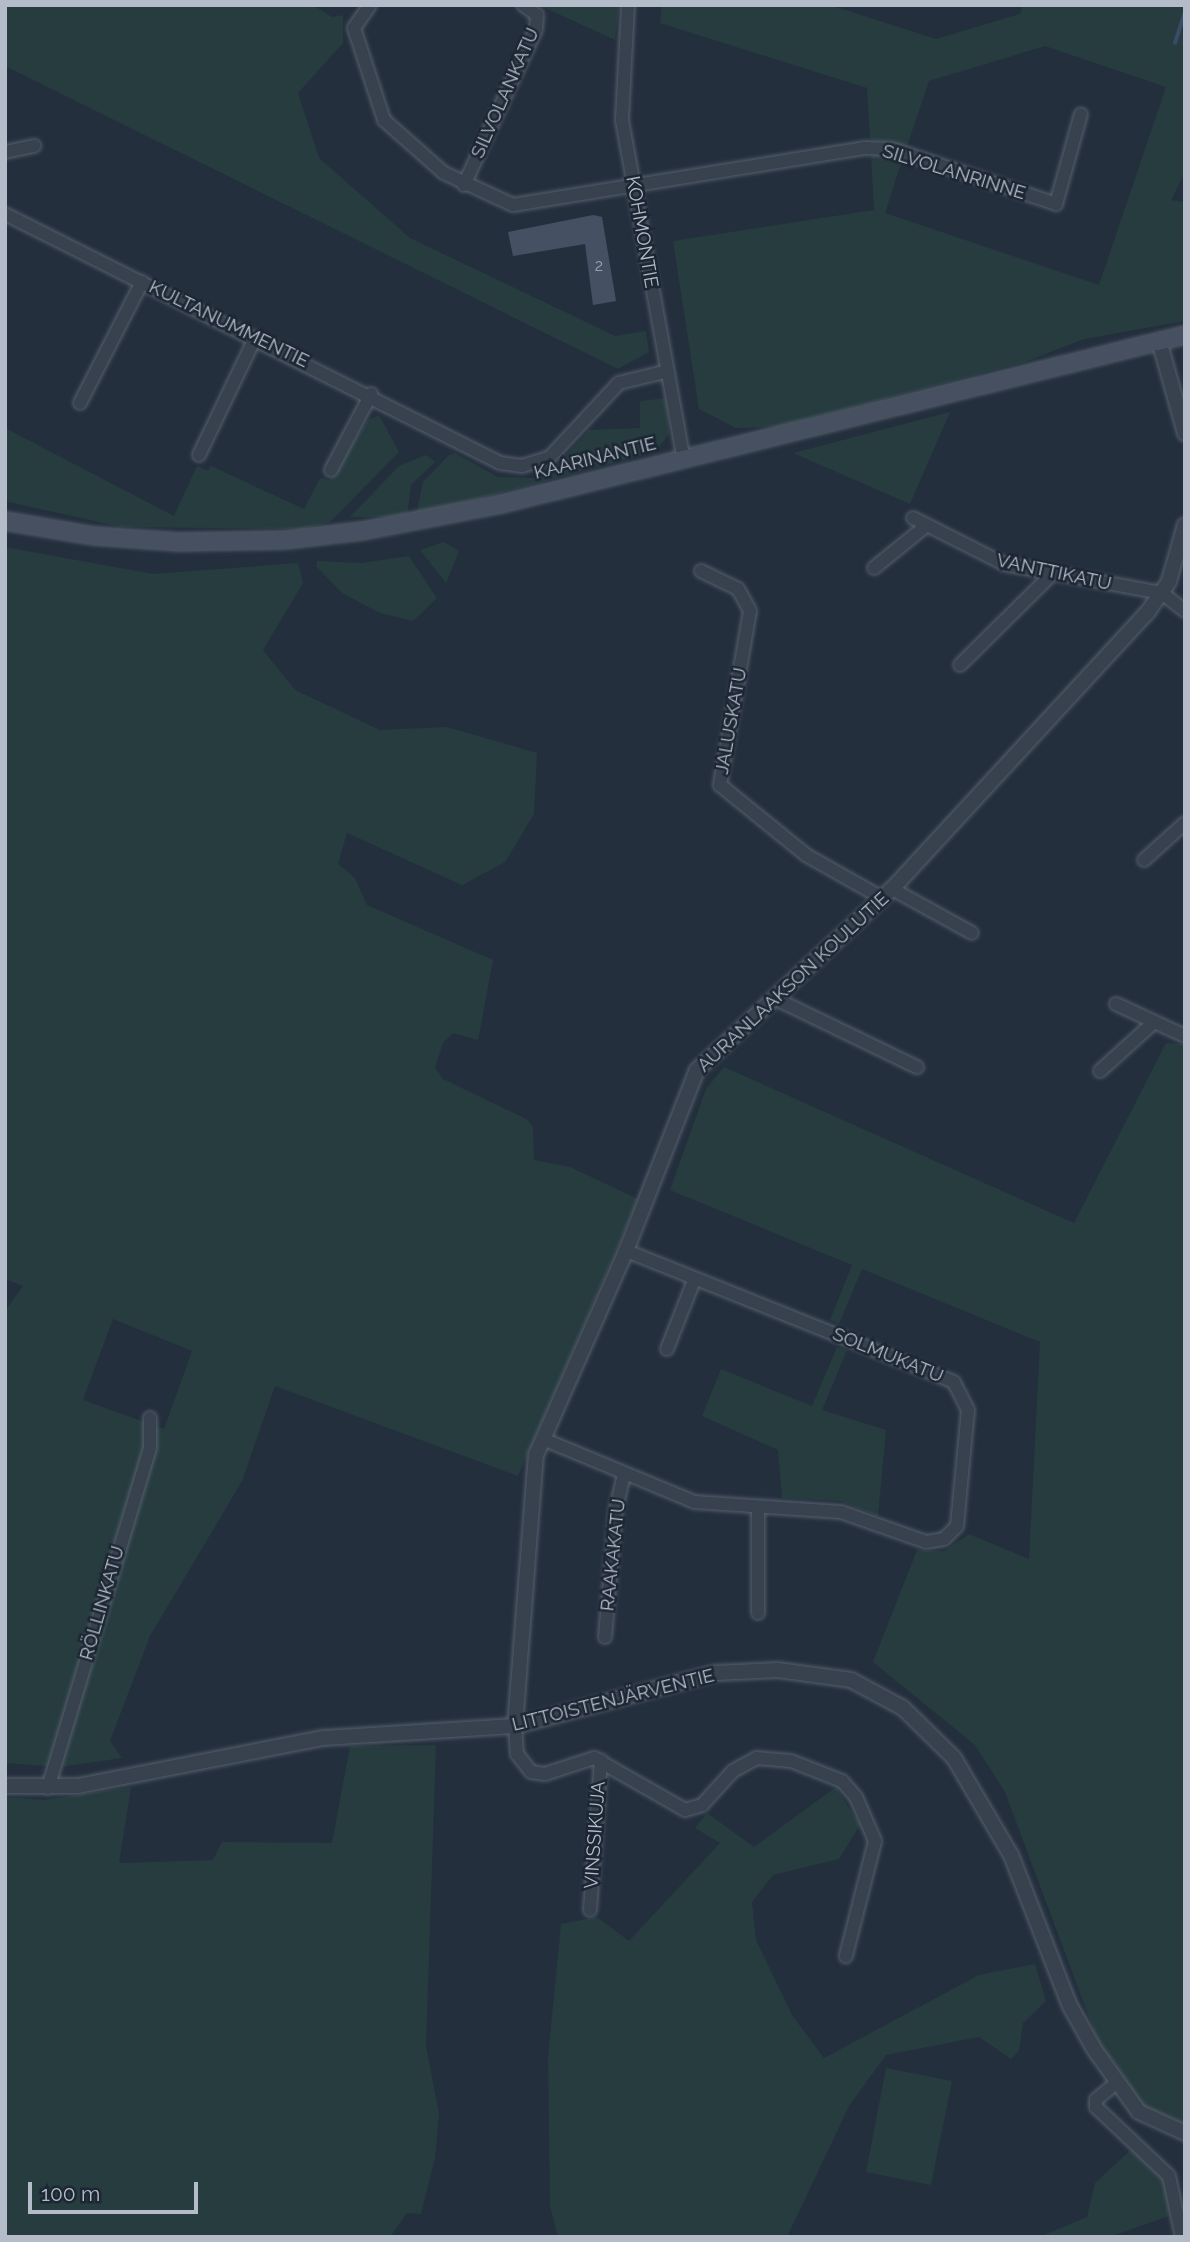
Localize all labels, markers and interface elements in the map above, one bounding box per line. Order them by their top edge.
street label: SILVOLANKATU [466,24,544,162]
street label: SILVOLANRINNE [880,139,1028,205]
street label: KOHMONTIE [621,174,663,290]
house number: 2 [595,256,603,276]
street label: KULTANUMMENTIE [145,275,313,373]
street label: KAARINANTIE [532,432,658,484]
street label: VANTTIKATU [994,549,1114,595]
street label: JALUSKATU [710,666,752,776]
street label: AURANLAAKSON KOULUTIE [692,887,894,1077]
street label: SOLMUKATU [829,1322,947,1388]
street label: RAAKAKATU [596,1498,630,1612]
street label: RÖLLINKATU [75,1543,129,1663]
street label: LITTOISTENJÄRVENTIE [510,1664,716,1736]
street label: VINSSIKUJA [580,1780,610,1890]
scale bar [32,2168,201,2212]
text: 100 m [41,2181,100,2206]

